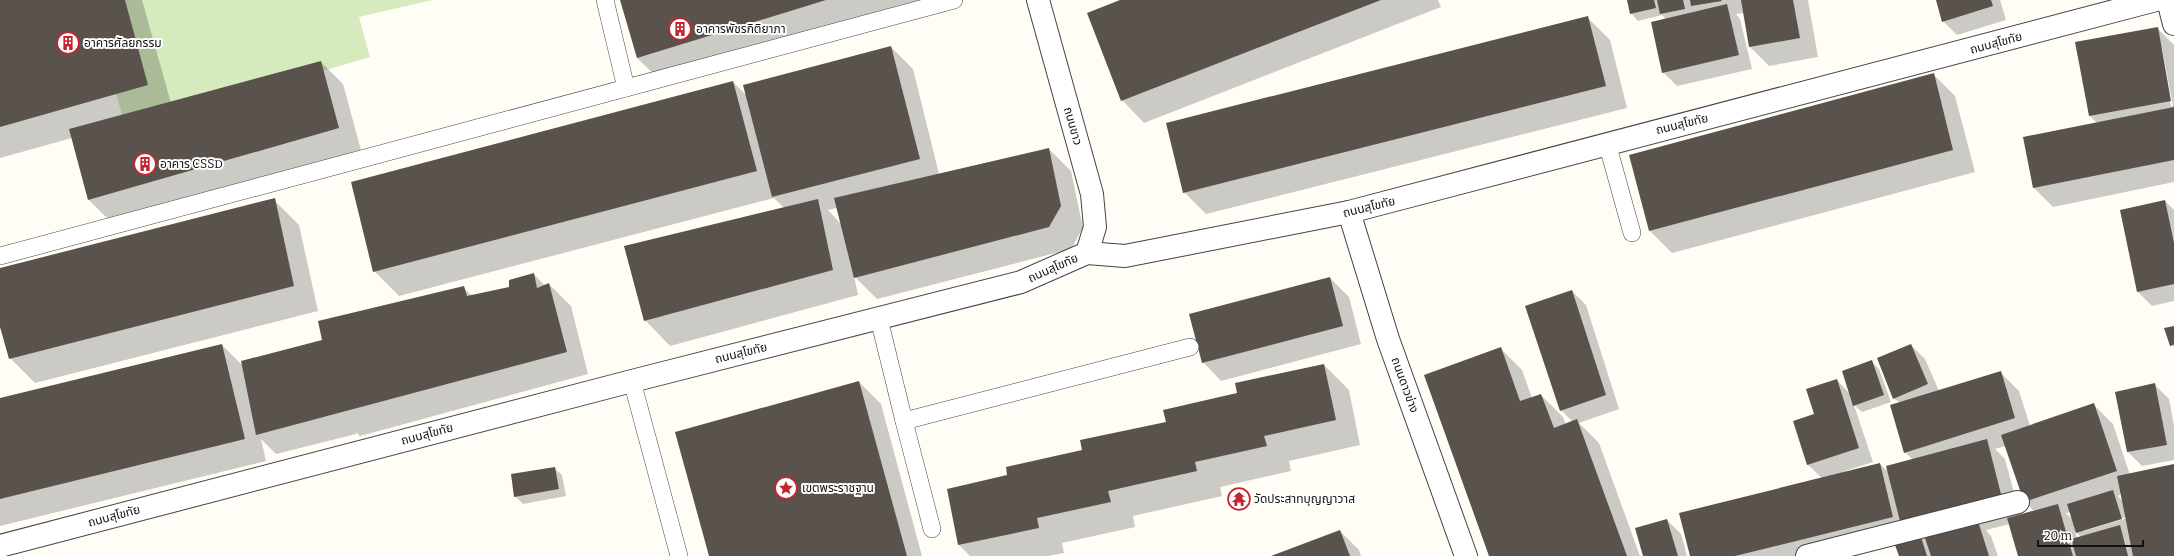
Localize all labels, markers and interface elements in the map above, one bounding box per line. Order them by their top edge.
building icon: อาคารพัชรกิติยาภา [667,16,693,42]
place label: อาคารพัชรกิติยาภา [696,22,786,36]
street label: ถนนสุโขทัย [1968,29,2024,57]
building icon: อาคารศัลยกรรม [55,30,81,56]
place label: อาคารศัลยกรรม [84,36,162,50]
street label: ถนนขาว [1061,105,1085,147]
street label: ถนนสุโขทัย [1654,111,1710,137]
building icon: อาคาร CSSD [132,151,158,177]
place label: อาคาร CSSD [160,157,223,171]
street label: ถนนสุโขทัย [1341,194,1397,220]
street label: ถนนสุโขทัย [1026,251,1080,285]
street label: ถนนสุโขทัย [713,340,769,366]
street label: ถนนดาวข่าง [1389,355,1421,415]
street label: ถนนสุโขทัย [399,420,455,448]
place icon: เขตพระราชฐาน [773,475,799,501]
place label: เขตพระราชฐาน [802,481,874,495]
temple icon: วัดประสาทบุญญาวาส [1226,486,1252,512]
place label: วัดประสาทบุญญาวาส [1254,492,1355,506]
street label: ถนนสุโขทัย [86,502,142,530]
scale bar [2038,522,2143,548]
text: 20 m [2044,529,2073,543]

